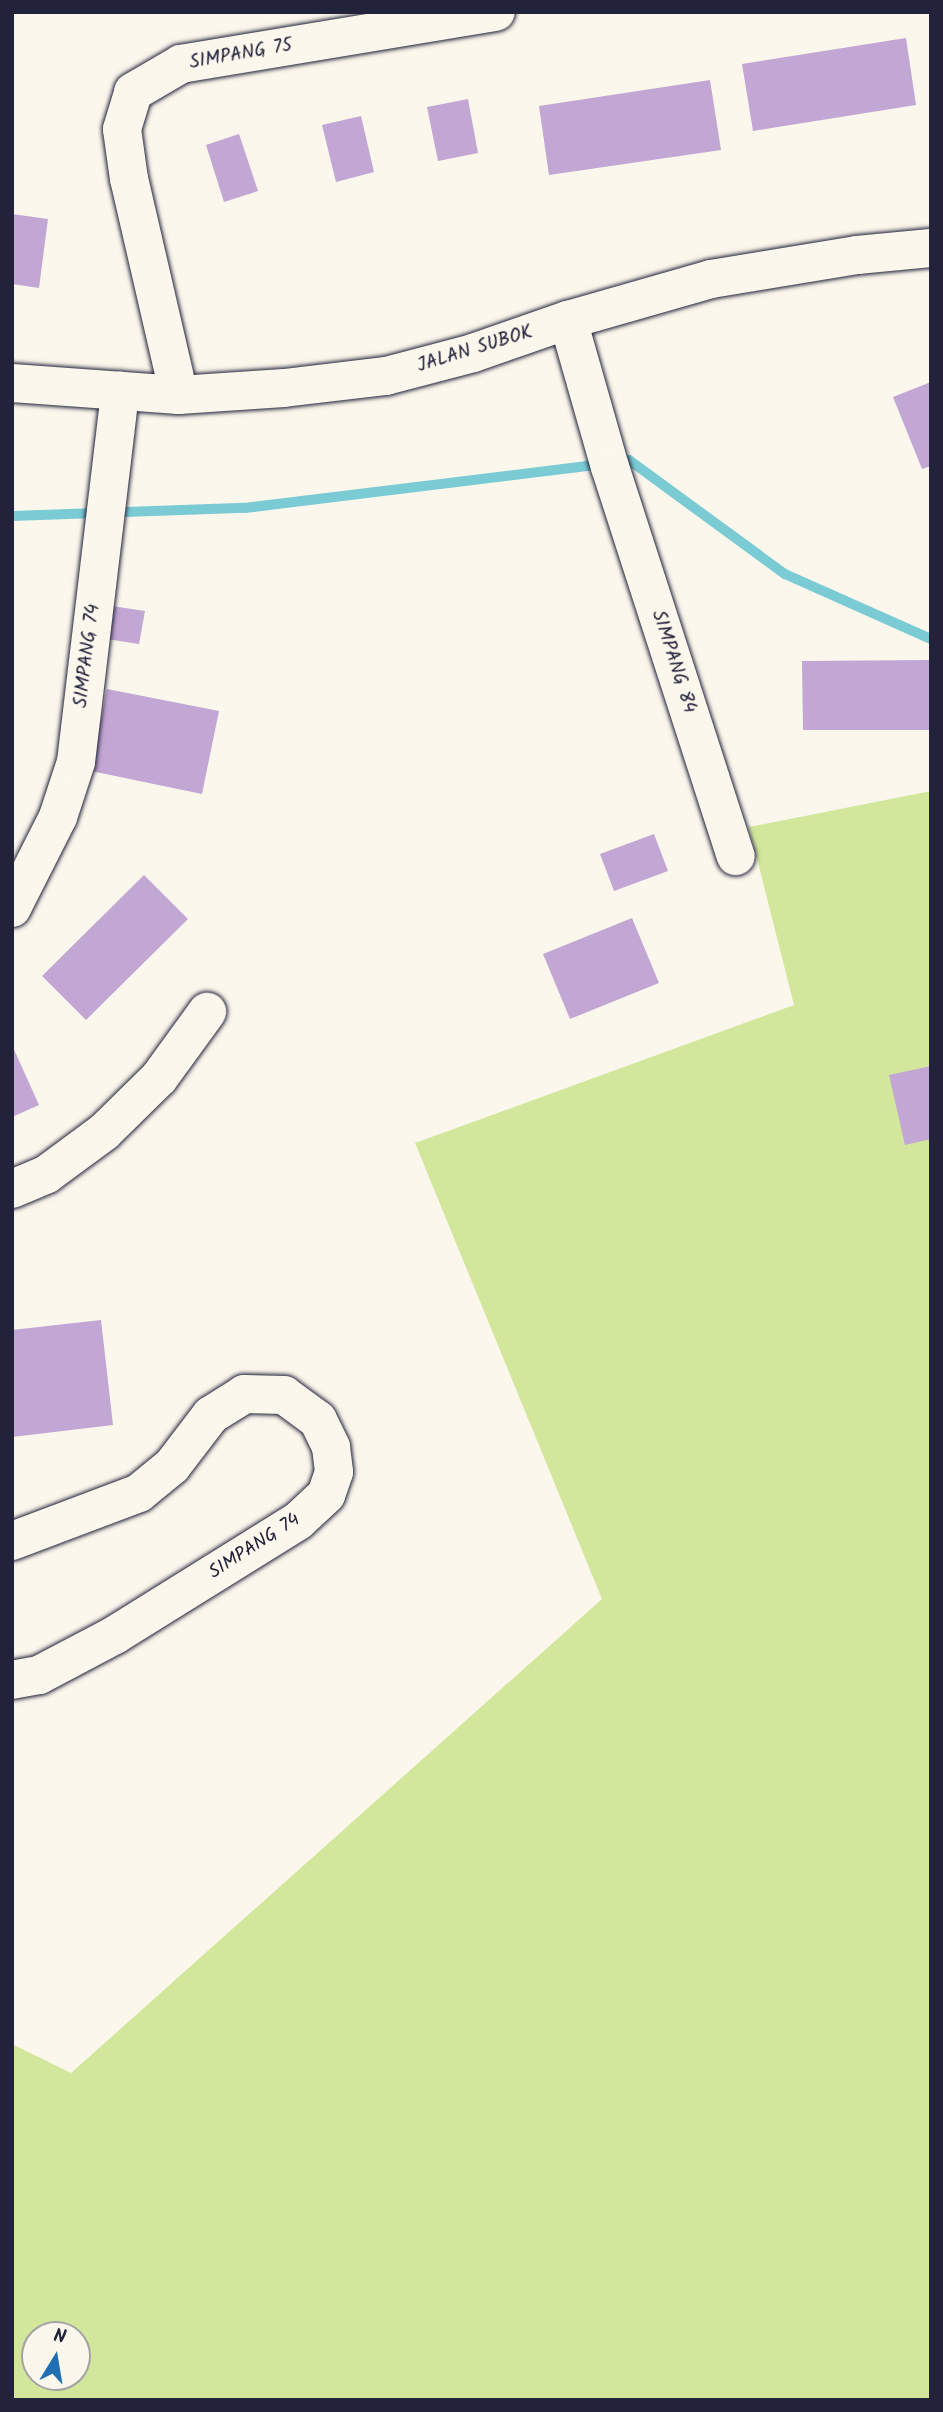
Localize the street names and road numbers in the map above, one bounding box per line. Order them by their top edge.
street label: SIMPANG 75 [188,35,294,75]
street label: JALAN SUBOK [415,322,535,378]
street label: SIMPANG 74 [70,603,106,709]
street label: SIMPANG 84 [646,608,700,716]
street label: SIMPANG 74 [205,1509,305,1585]

